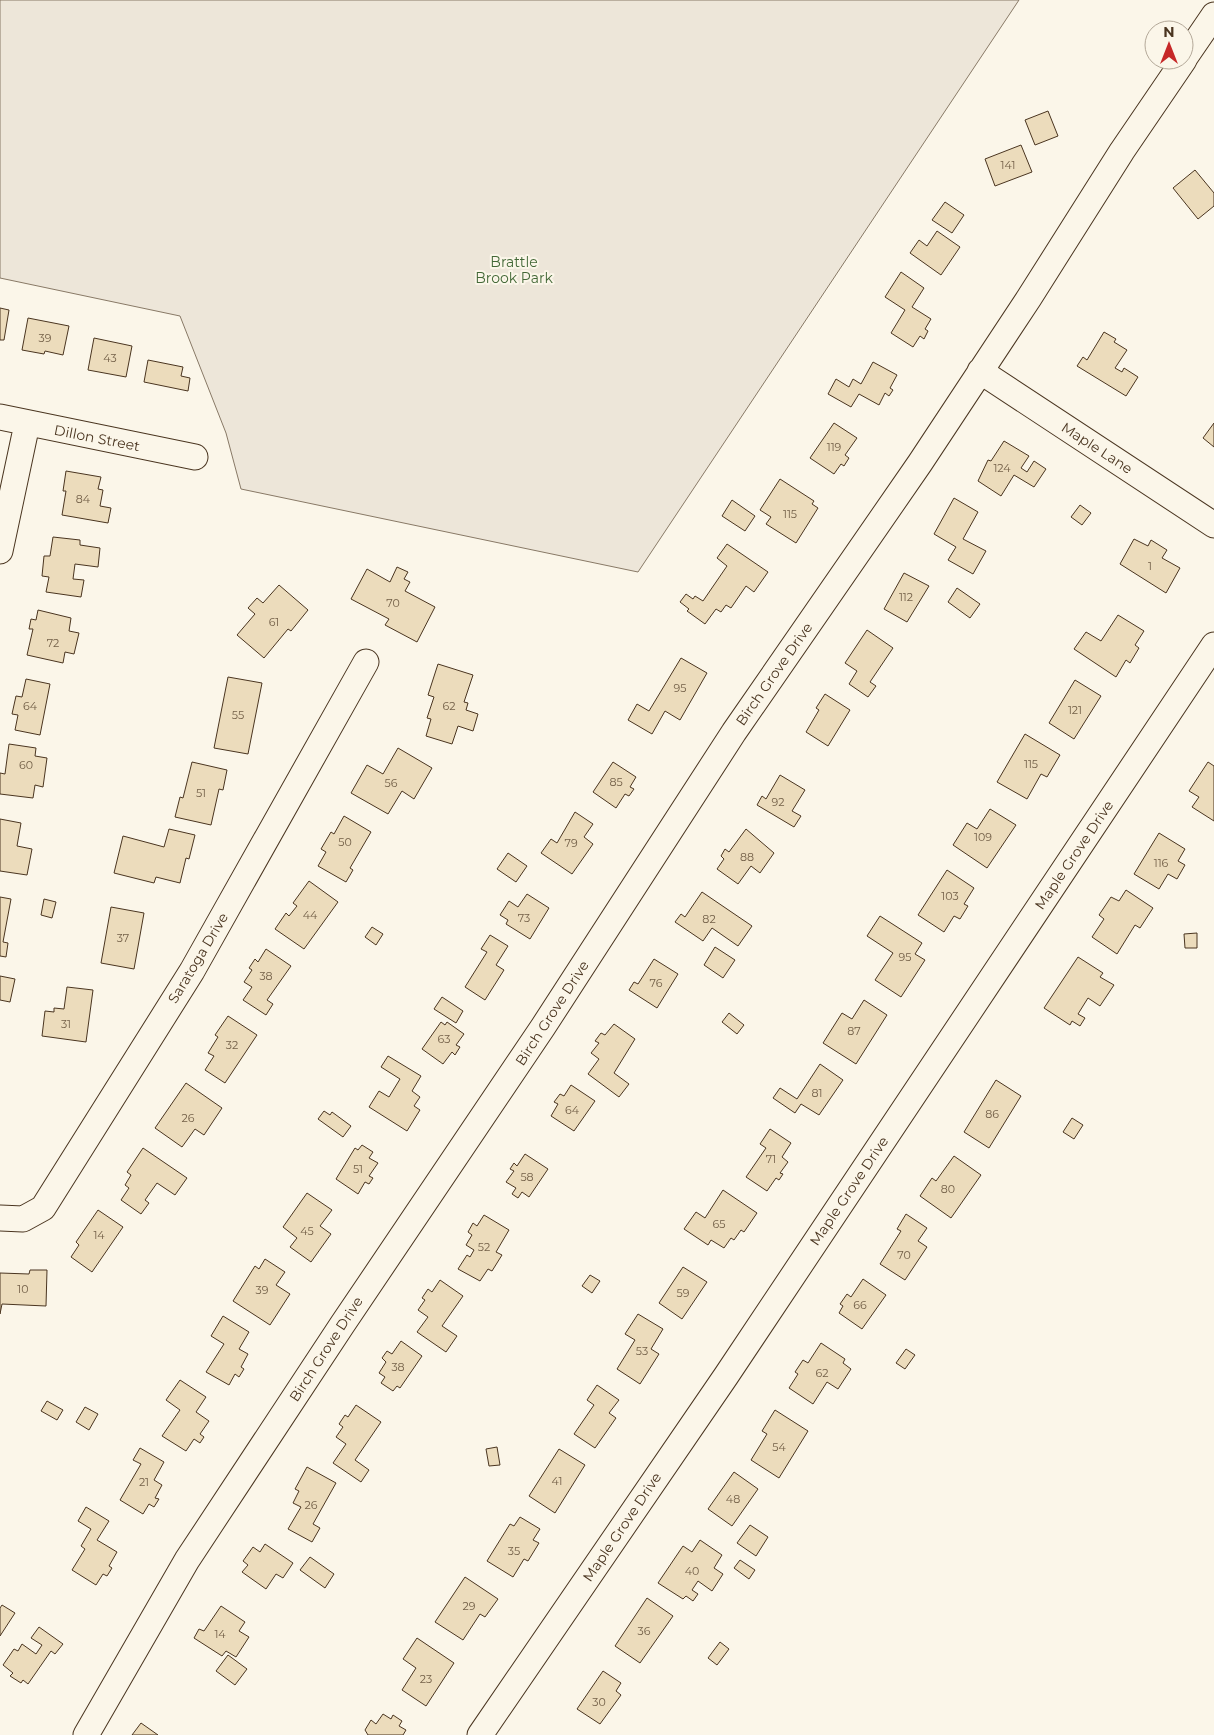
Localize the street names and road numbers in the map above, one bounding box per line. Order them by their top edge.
street label: Maple Lane [1058,418,1136,478]
street label: Dillon Street [53,421,142,455]
street label: Birch Grove Drive [732,619,816,729]
street label: Maple Grove Drive [1031,797,1117,913]
street label: Saratoga Drive [164,909,232,1007]
street label: Birch Grove Drive [511,957,593,1069]
street label: Maple Grove Drive [806,1133,892,1249]
street label: Birch Grove Drive [285,1293,367,1405]
street label: Maple Grove Drive [579,1469,665,1585]

